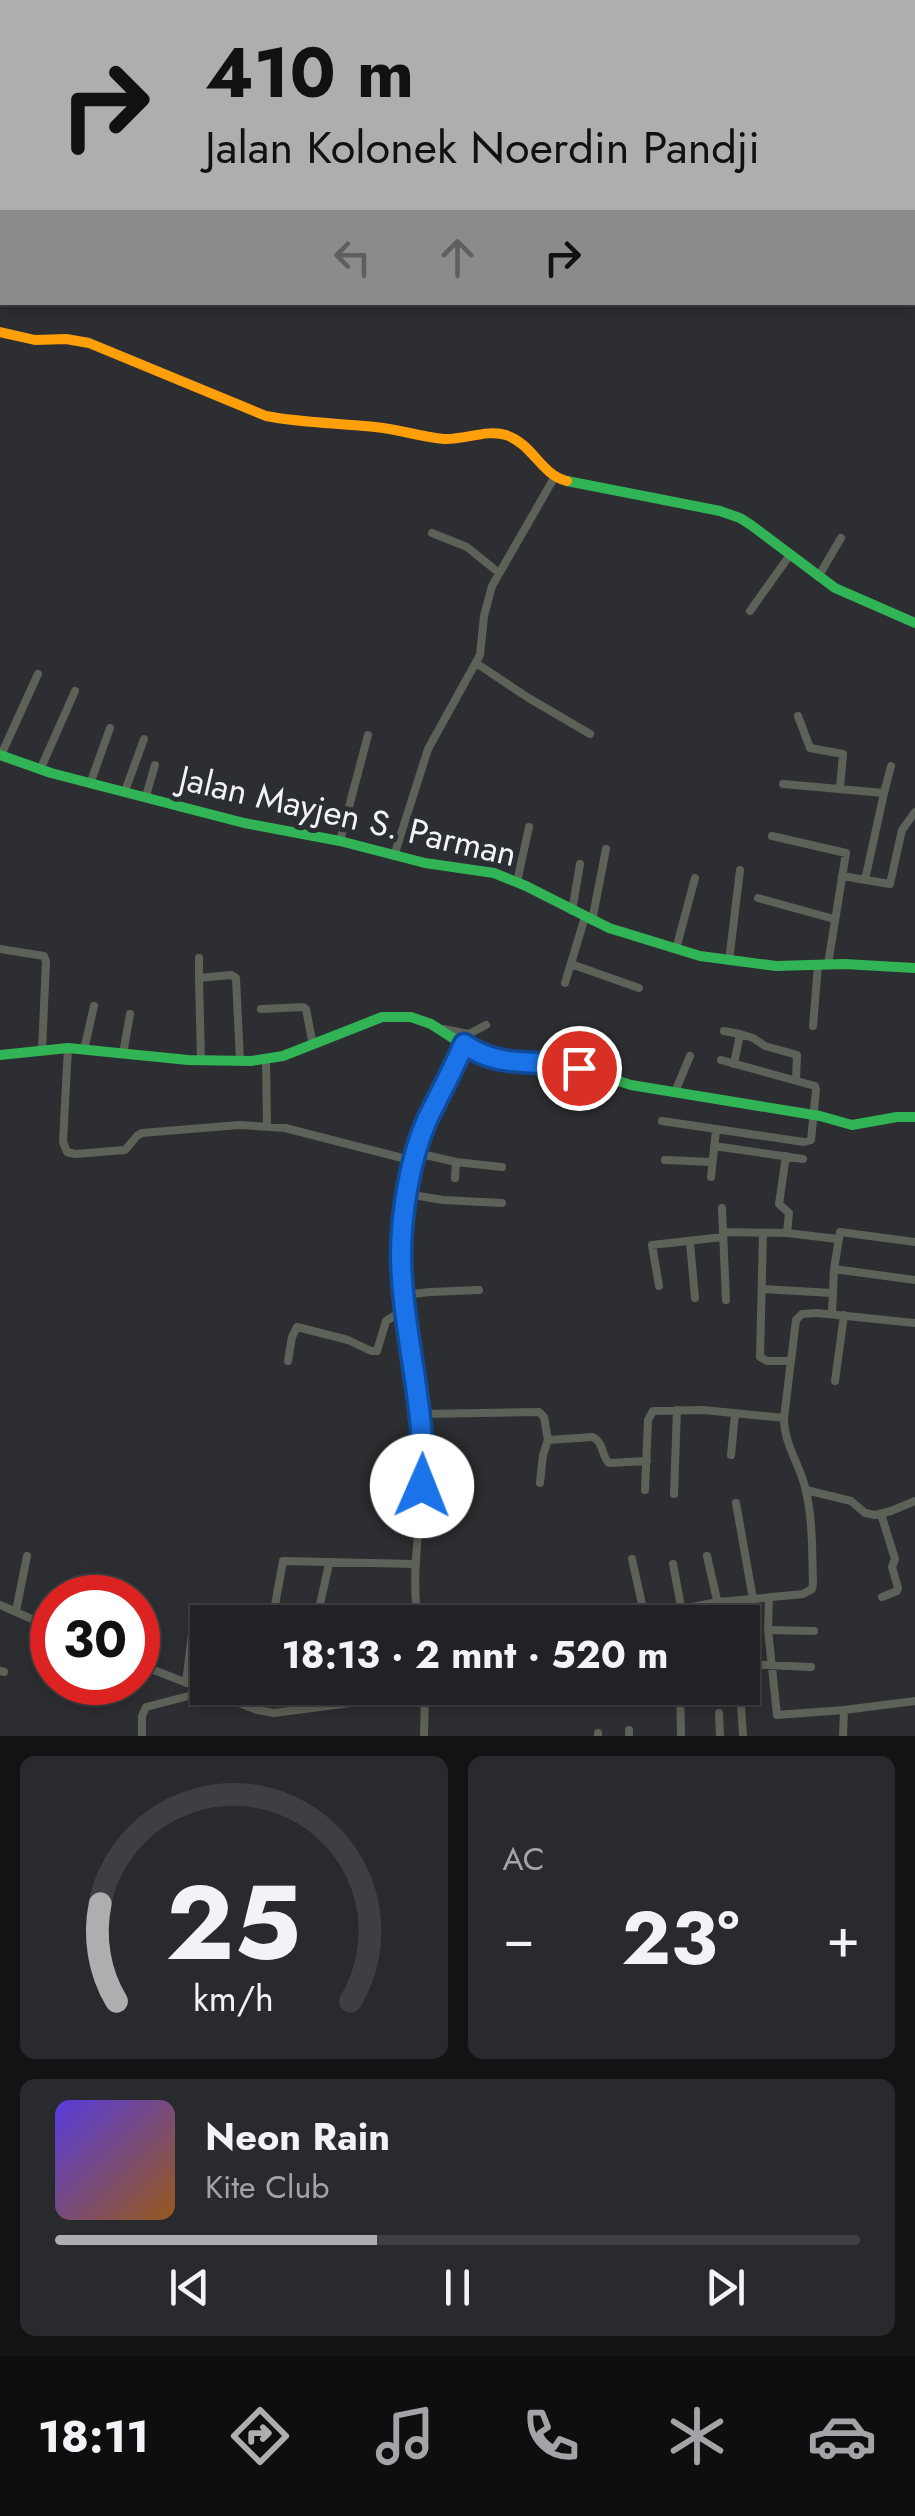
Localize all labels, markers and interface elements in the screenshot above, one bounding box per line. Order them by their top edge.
text: 410 m [205,22,414,123]
icon: right [40,40,170,170]
text: Jalan Kolonek Noerdin Pandji [205,115,760,180]
icon: left [325,230,380,285]
icon: ahead [430,230,485,285]
icon: right [535,230,590,285]
street label: Jalan Mayjen S. Parman [171,752,522,879]
pin [537,1026,622,1111]
icon: arrive [552,1041,607,1096]
position arrow [370,1434,474,1538]
speed limit sign: 30 [30,1575,160,1705]
text: 18:13 · 2 mnt · 520 m [282,1627,669,1682]
text: AC [503,1836,545,1882]
text: 25 [166,1848,301,1998]
text: 23° [622,1884,740,1992]
text: − [503,1898,535,1978]
text: + [826,1898,860,1978]
text: km/h [193,1973,274,2024]
text: Neon Rain [205,2109,390,2164]
text: Kite Club [205,2164,329,2210]
icon: previous [162,2260,217,2315]
icon: pause [430,2260,485,2315]
icon: next [698,2260,753,2315]
icon: directions [225,2401,295,2471]
icon: music [370,2401,440,2471]
icon: phone [516,2401,586,2471]
icon: climate [662,2401,732,2471]
icon: car [807,2401,877,2471]
text: 18:11 [38,2404,149,2469]

